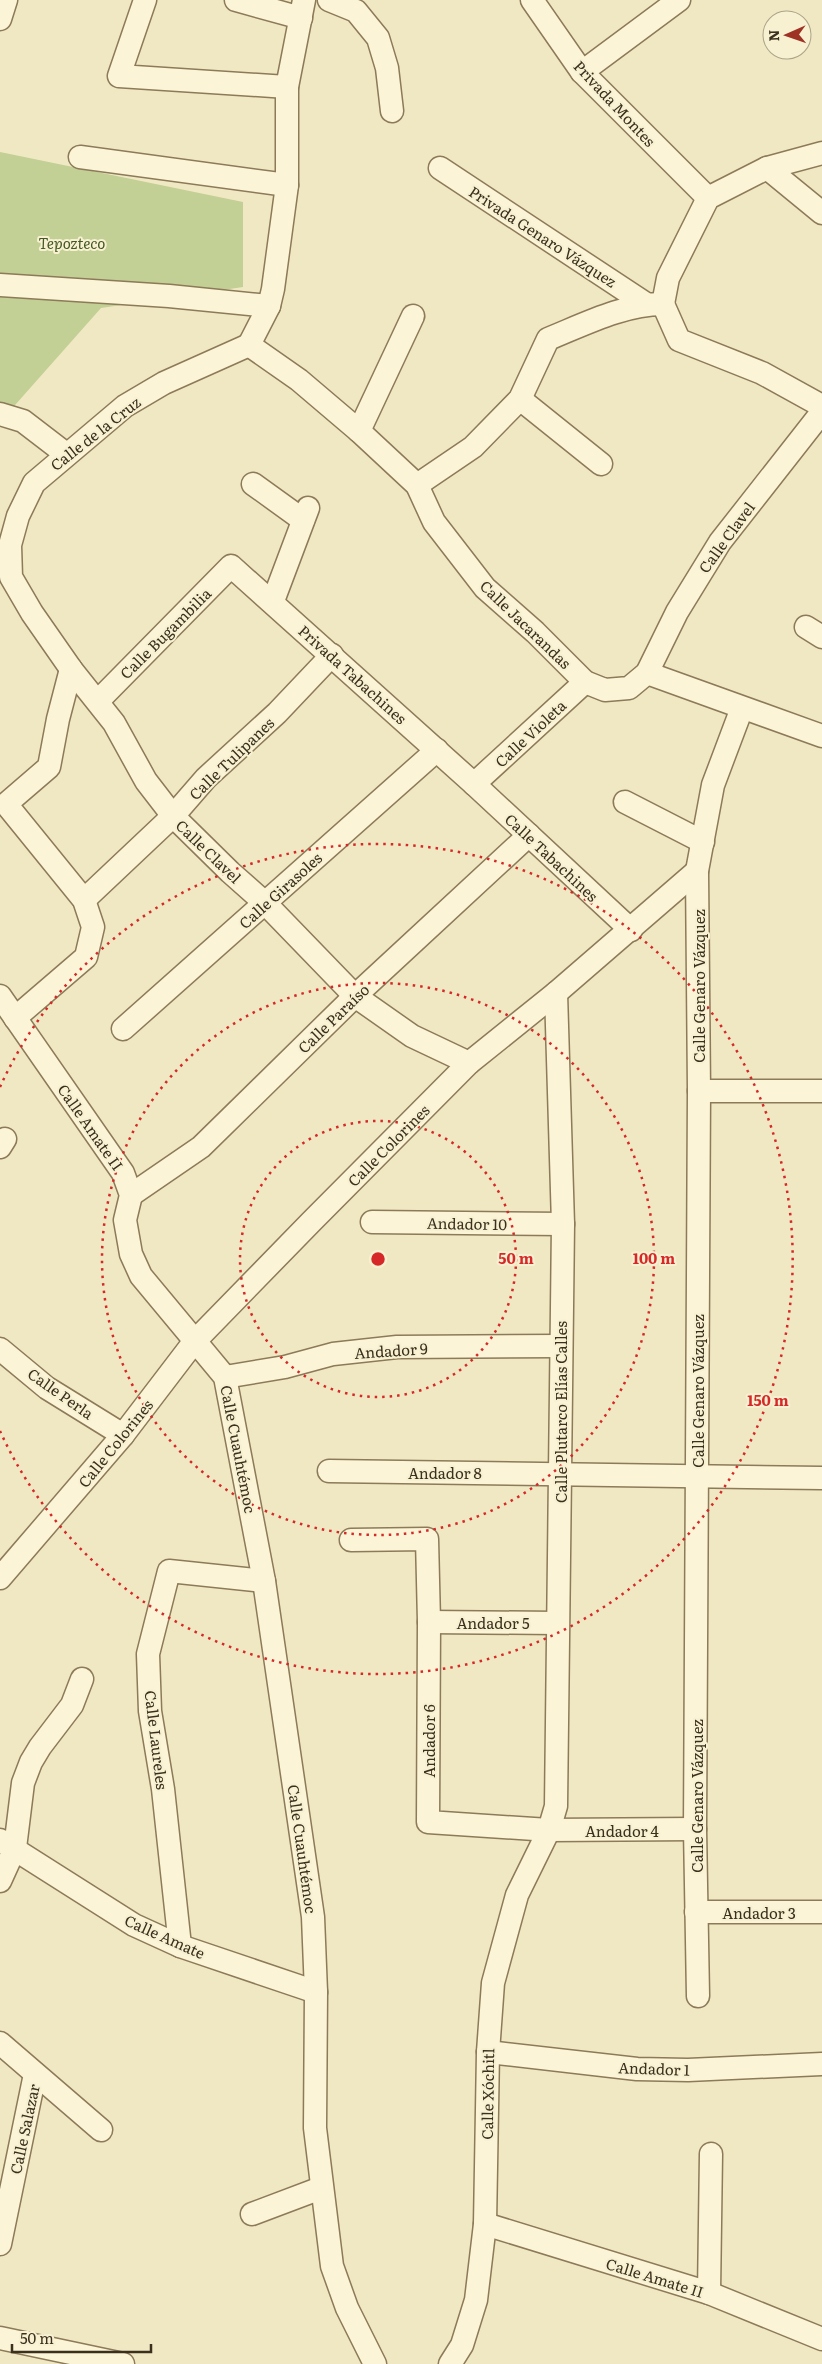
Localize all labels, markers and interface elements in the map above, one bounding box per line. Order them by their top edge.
north arrow [762,10,812,60]
text: N [763,29,783,42]
street label: Privada Montes [569,55,661,152]
street label: Privada Genaro Vázquez [465,180,621,292]
park label: Tepozteco [39,231,105,254]
street label: Calle de la Cruz [45,390,145,476]
street label: Calle Clavel [692,497,760,577]
street label: Calle Jacarandas [475,574,577,674]
street label: Calle Bugambilia [114,581,217,684]
street label: Privada Tabachines [294,619,412,729]
street label: Calle Violeta [489,693,571,772]
street label: Calle Tulipanes [183,711,279,805]
street label: Calle Tabachines [500,808,604,907]
street label: Calle Clavel [171,814,247,888]
street label: Calle Girasoles [233,846,327,934]
street label: Calle Genaro Vázquez [687,909,710,1063]
street label: Calle Paraíso [292,978,374,1058]
street label: Calle Amate II [53,1079,129,1175]
street label: Calle Colorines [342,1099,434,1191]
street label: Andador 10 [427,1211,508,1235]
text: 50 m [498,1246,534,1269]
text: 100 m [633,1246,675,1269]
centre of rings [369,1250,387,1268]
street label: Calle Genaro Vázquez [686,1314,709,1468]
street label: Calle Plutarco Elías Calles [549,1321,572,1503]
street label: Andador 9 [354,1336,429,1364]
street label: Calle Perla [23,1362,99,1425]
street label: Calle Cuauhtémoc [215,1383,263,1515]
text: 150 m [747,1388,789,1411]
street label: Calle Colorines [72,1394,158,1492]
street label: Andador 8 [408,1461,482,1484]
street label: Andador 5 [456,1611,530,1634]
street label: Calle Laureles [140,1689,175,1791]
street label: Andador 6 [417,1704,440,1778]
street label: Calle Genaro Vázquez [685,1719,708,1873]
street label: Calle Cuauhtémoc [283,1783,324,1915]
street label: Andador 4 [585,1819,659,1842]
street label: Andador 3 [722,1901,796,1924]
street label: Calle Amate [121,1908,209,1964]
street label: Calle Xóchitl [475,2048,499,2140]
street label: Andador 1 [618,2055,690,2081]
street label: Calle Salazar [3,2082,45,2176]
street label: Calle Amate II [603,2251,707,2303]
scale bar [12,2322,151,2354]
text: 50 m [20,2326,54,2349]

